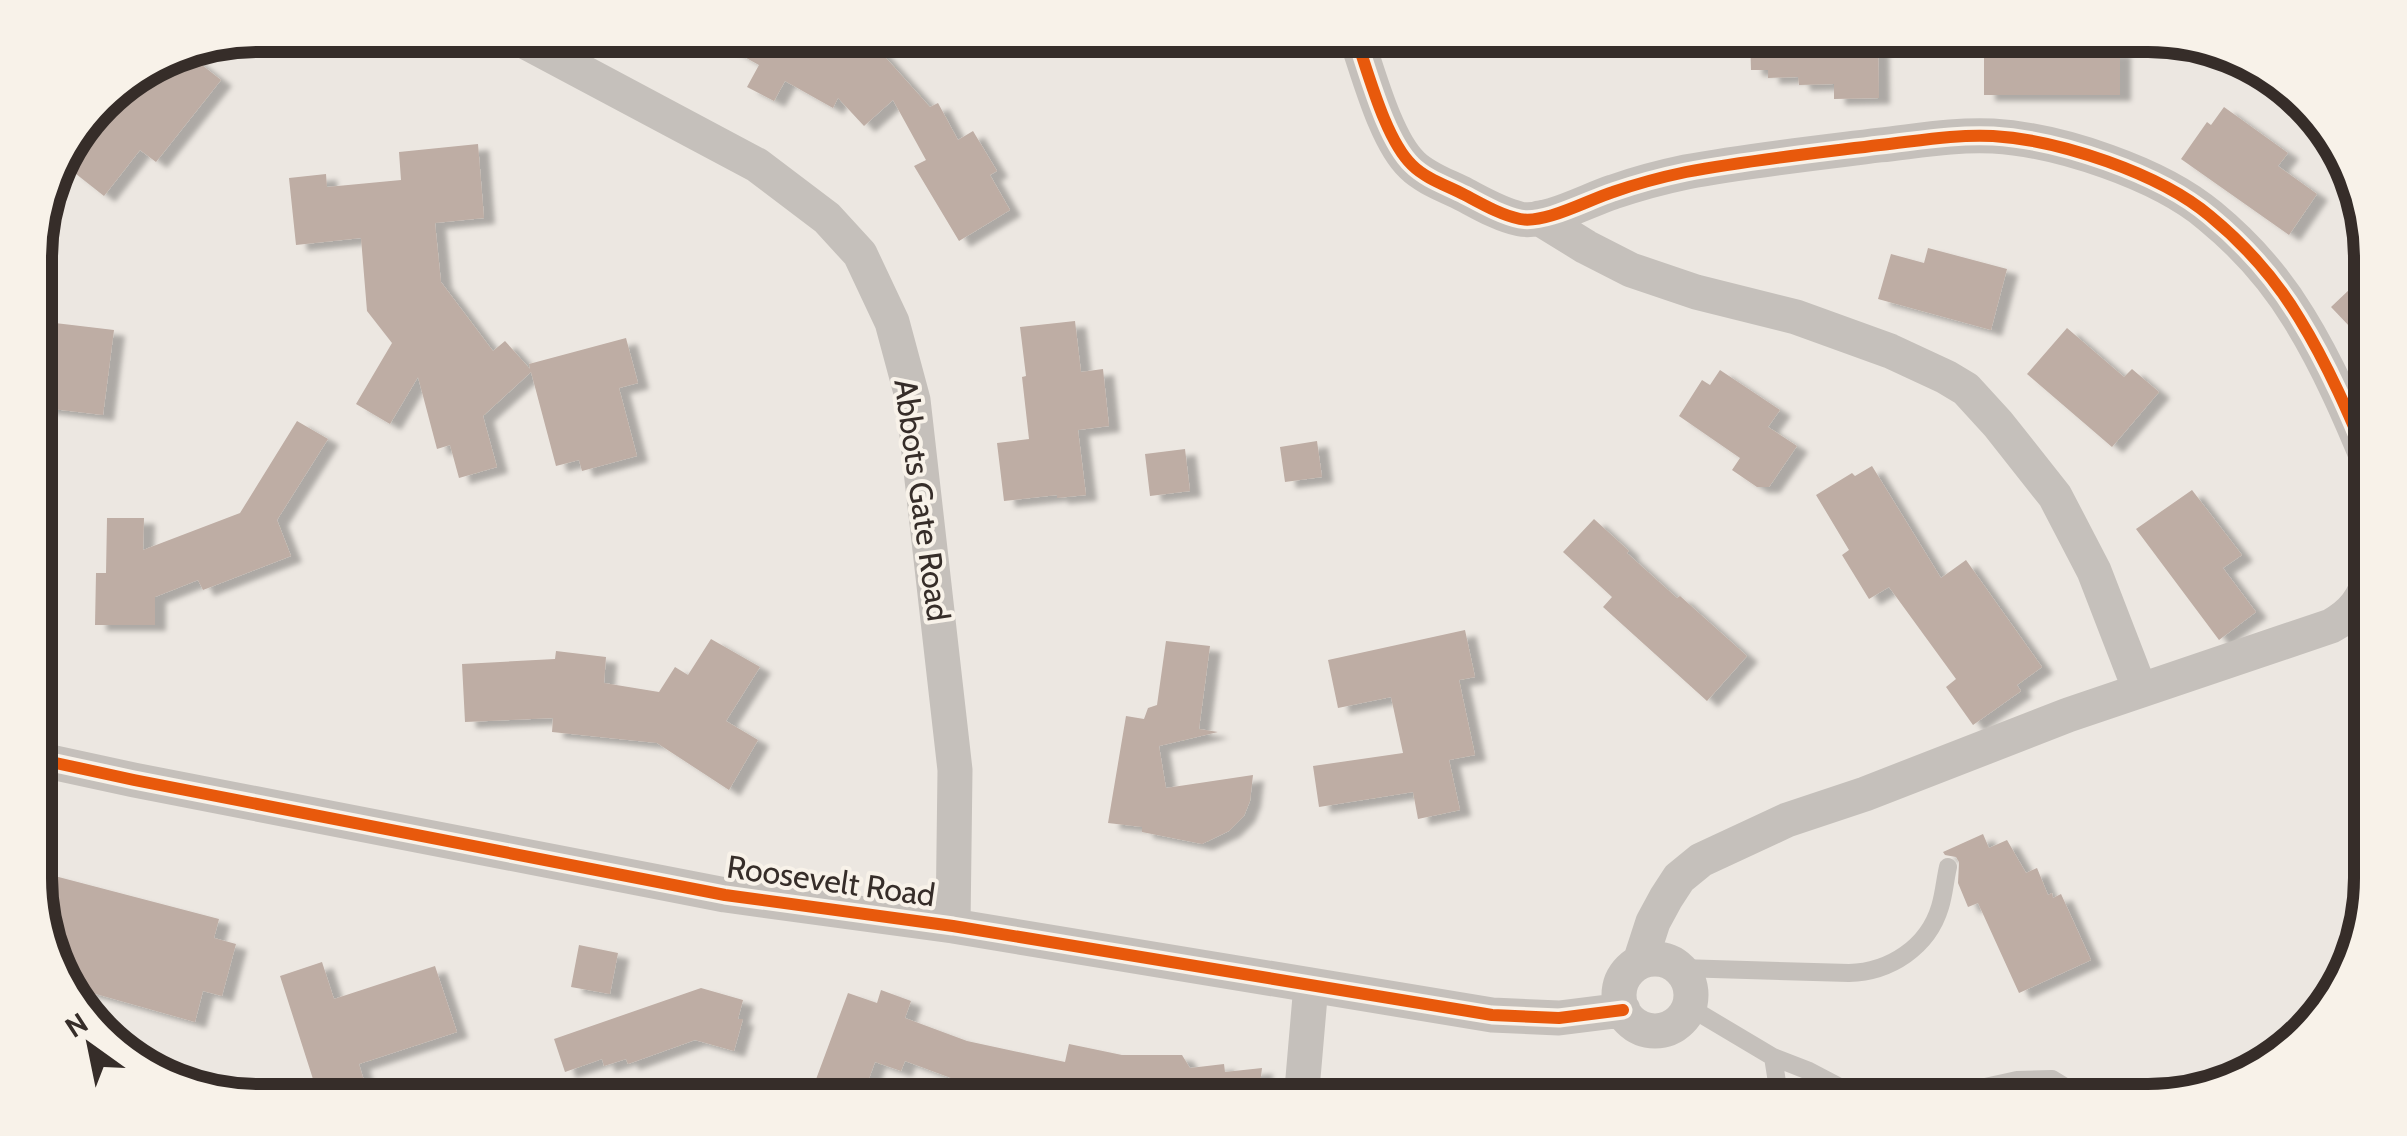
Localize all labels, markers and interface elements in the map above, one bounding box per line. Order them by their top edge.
street label: Abbots Gate Road [886,376,959,623]
street label: Roosevelt Road [724,847,938,914]
north arrow [40,996,140,1096]
text: N [59,1005,94,1045]

